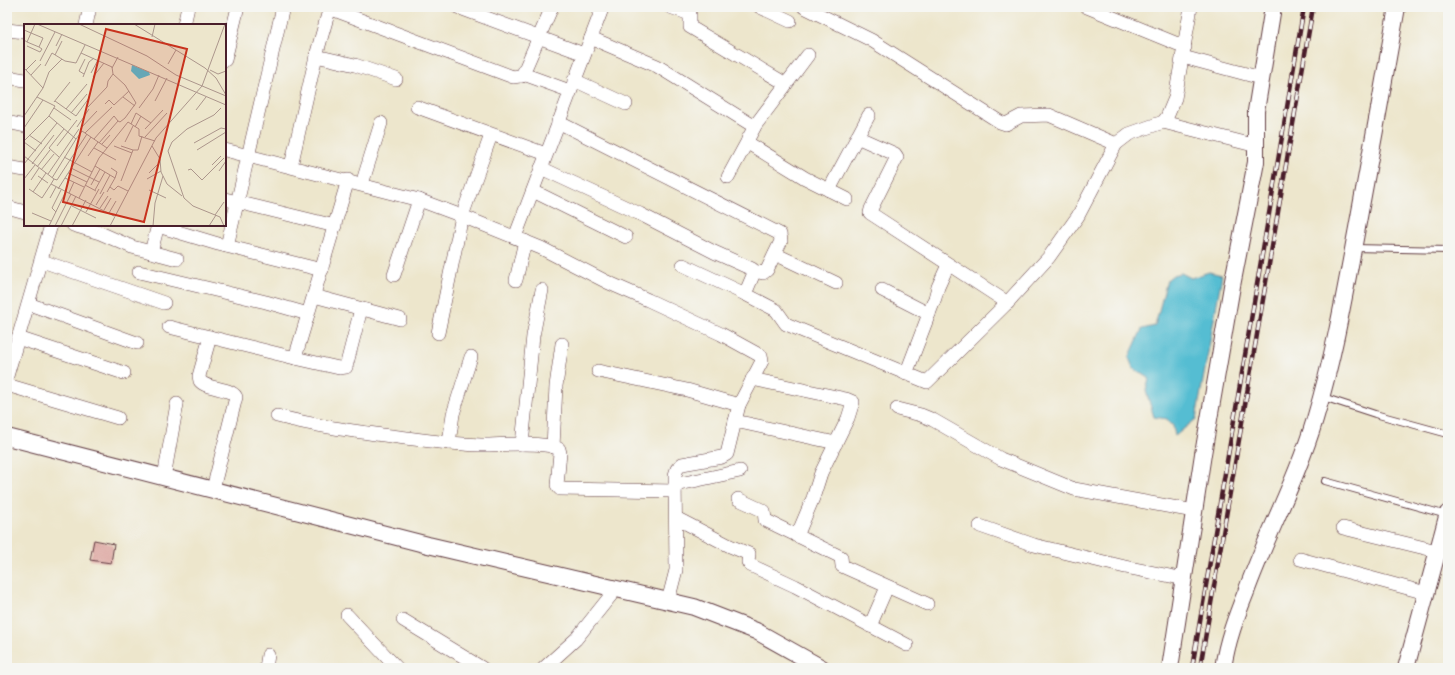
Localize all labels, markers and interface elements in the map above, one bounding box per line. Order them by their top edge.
inset map [24,24,226,226]

